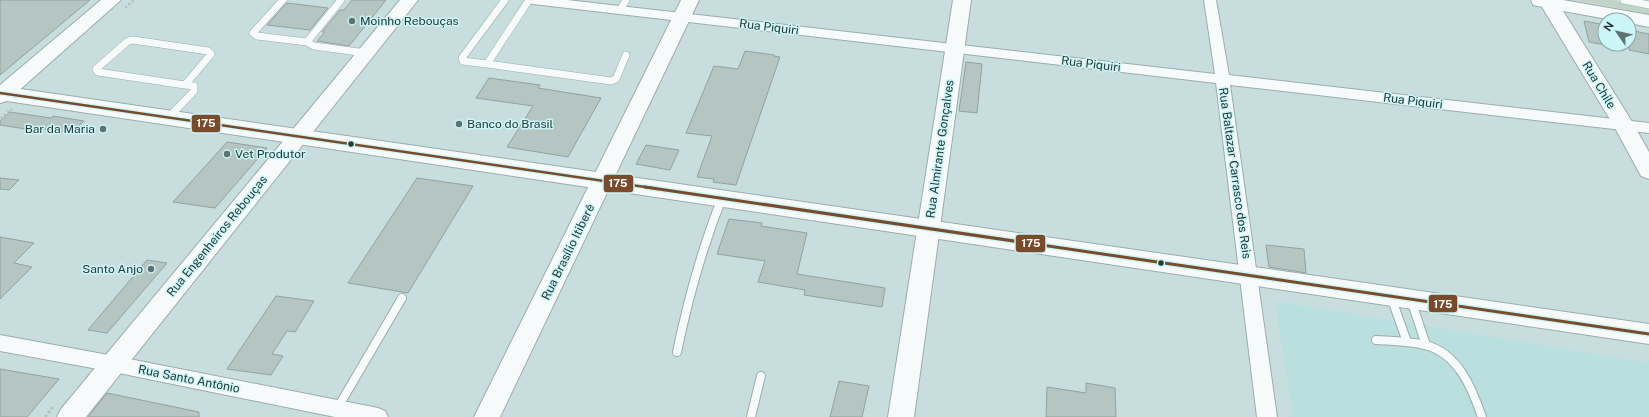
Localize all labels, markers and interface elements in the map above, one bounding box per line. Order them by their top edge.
north arrow [1597,12,1637,52]
place label: Moinho Rebouças [360,14,459,28]
marker: Moinho Rebouças [347,16,357,26]
street label: Rua Piquiri [738,16,800,38]
text: N [1601,19,1616,33]
street label: Rua Piquiri [1060,53,1122,75]
street label: Rua Chile [1579,59,1619,111]
street label: Rua Almirante Gonçalves [923,79,957,219]
street label: Rua Baltazar Carrasco dos Reis [1216,86,1254,260]
street label: Rua Piquiri [1382,90,1444,112]
line badge: 175 [191,114,221,133]
text: 175 [196,117,216,129]
place label: Banco do Brasil [467,117,554,131]
marker: Banco do Brasil [454,119,464,129]
place label: Bar da Maria [25,122,95,136]
marker: Bar da Maria [98,124,108,134]
unlabelled marker [346,139,356,149]
place label: Vet Produtor [235,147,306,161]
marker: Vet Produtor [222,149,232,159]
street label: Rua Engenheiros Rebouças [164,173,270,299]
line badge: 175 [603,174,634,193]
text: 175 [608,177,628,189]
street label: Rua Brasílio Itiberê [539,201,597,302]
line badge: 175 [1015,234,1046,253]
text: 175 [1021,237,1041,249]
unlabelled marker [1156,258,1166,268]
place label: Santo Anjo [82,262,143,276]
marker: Santo Anjo [146,264,156,274]
line badge: 175 [1428,294,1458,313]
text: 175 [1433,298,1453,310]
street label: Rua Santo Antônio [137,362,241,396]

